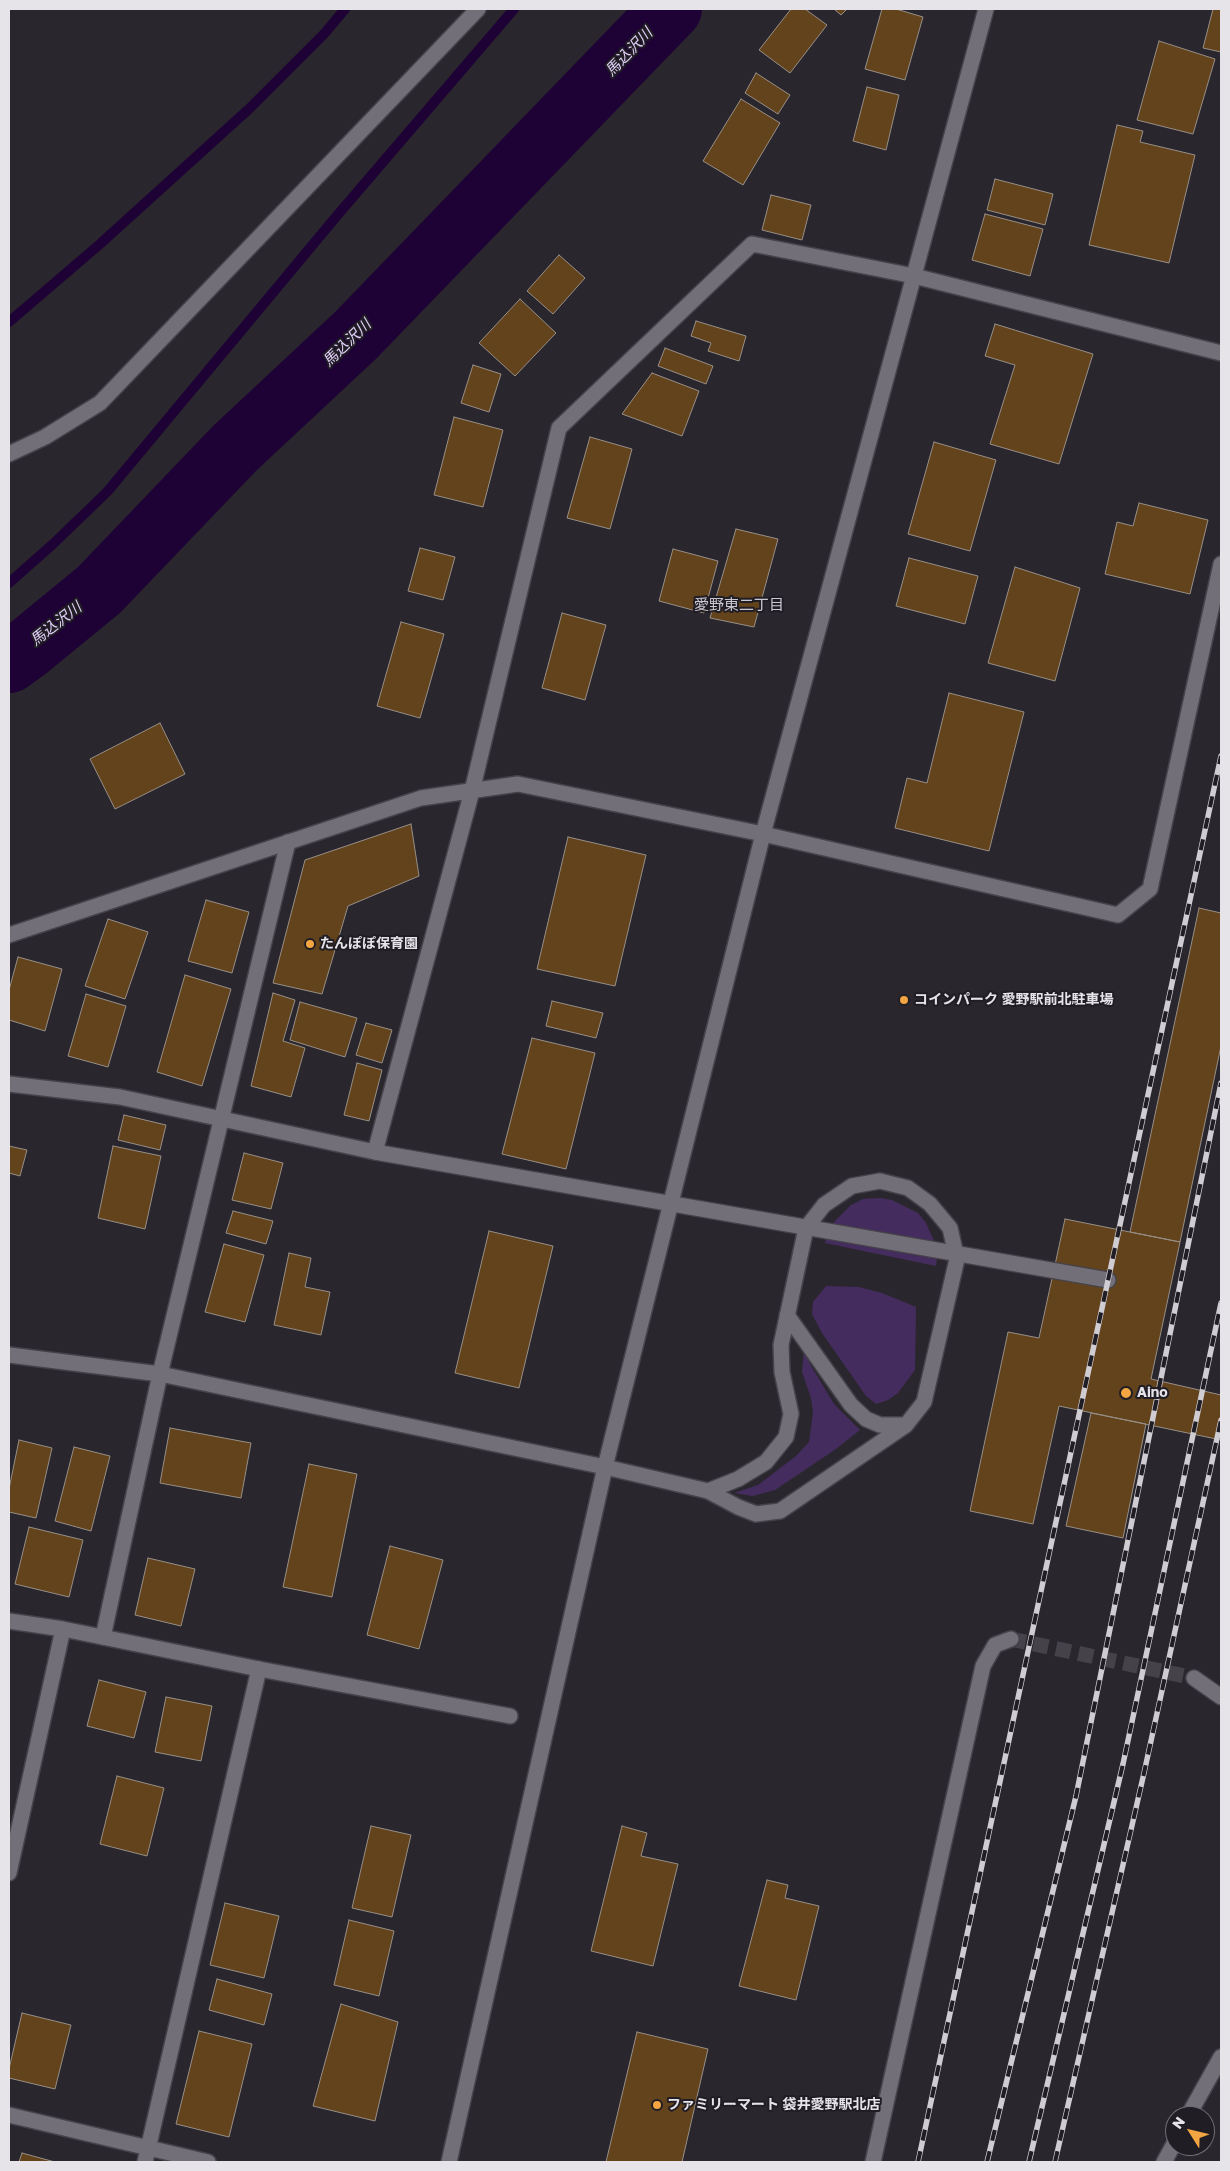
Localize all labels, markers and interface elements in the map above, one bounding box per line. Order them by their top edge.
water label: 馬込沢川 [602,24,656,80]
water label: 馬込沢川 [319,316,375,370]
district label: 愛野東二丁目 [694,596,784,614]
water label: 馬込沢川 [27,598,85,650]
place label: たんぽぽ保育園 [320,936,418,952]
marker: たんぽぽ保育園 [304,938,316,950]
place label: コインパーク 愛野駅前北駐車場 [914,992,1113,1008]
marker: コインパーク 愛野駅前北駐車場 [898,994,910,1006]
place label: Aino [1137,1385,1168,1401]
marker: Aino [1119,1386,1133,1400]
place label: ファミリーマート 袋井愛野駅北店 [667,2097,880,2113]
marker: ファミリーマート 袋井愛野駅北店 [651,2099,663,2111]
north arrow [1165,2106,1215,2156]
text: N [1168,2113,1188,2132]

